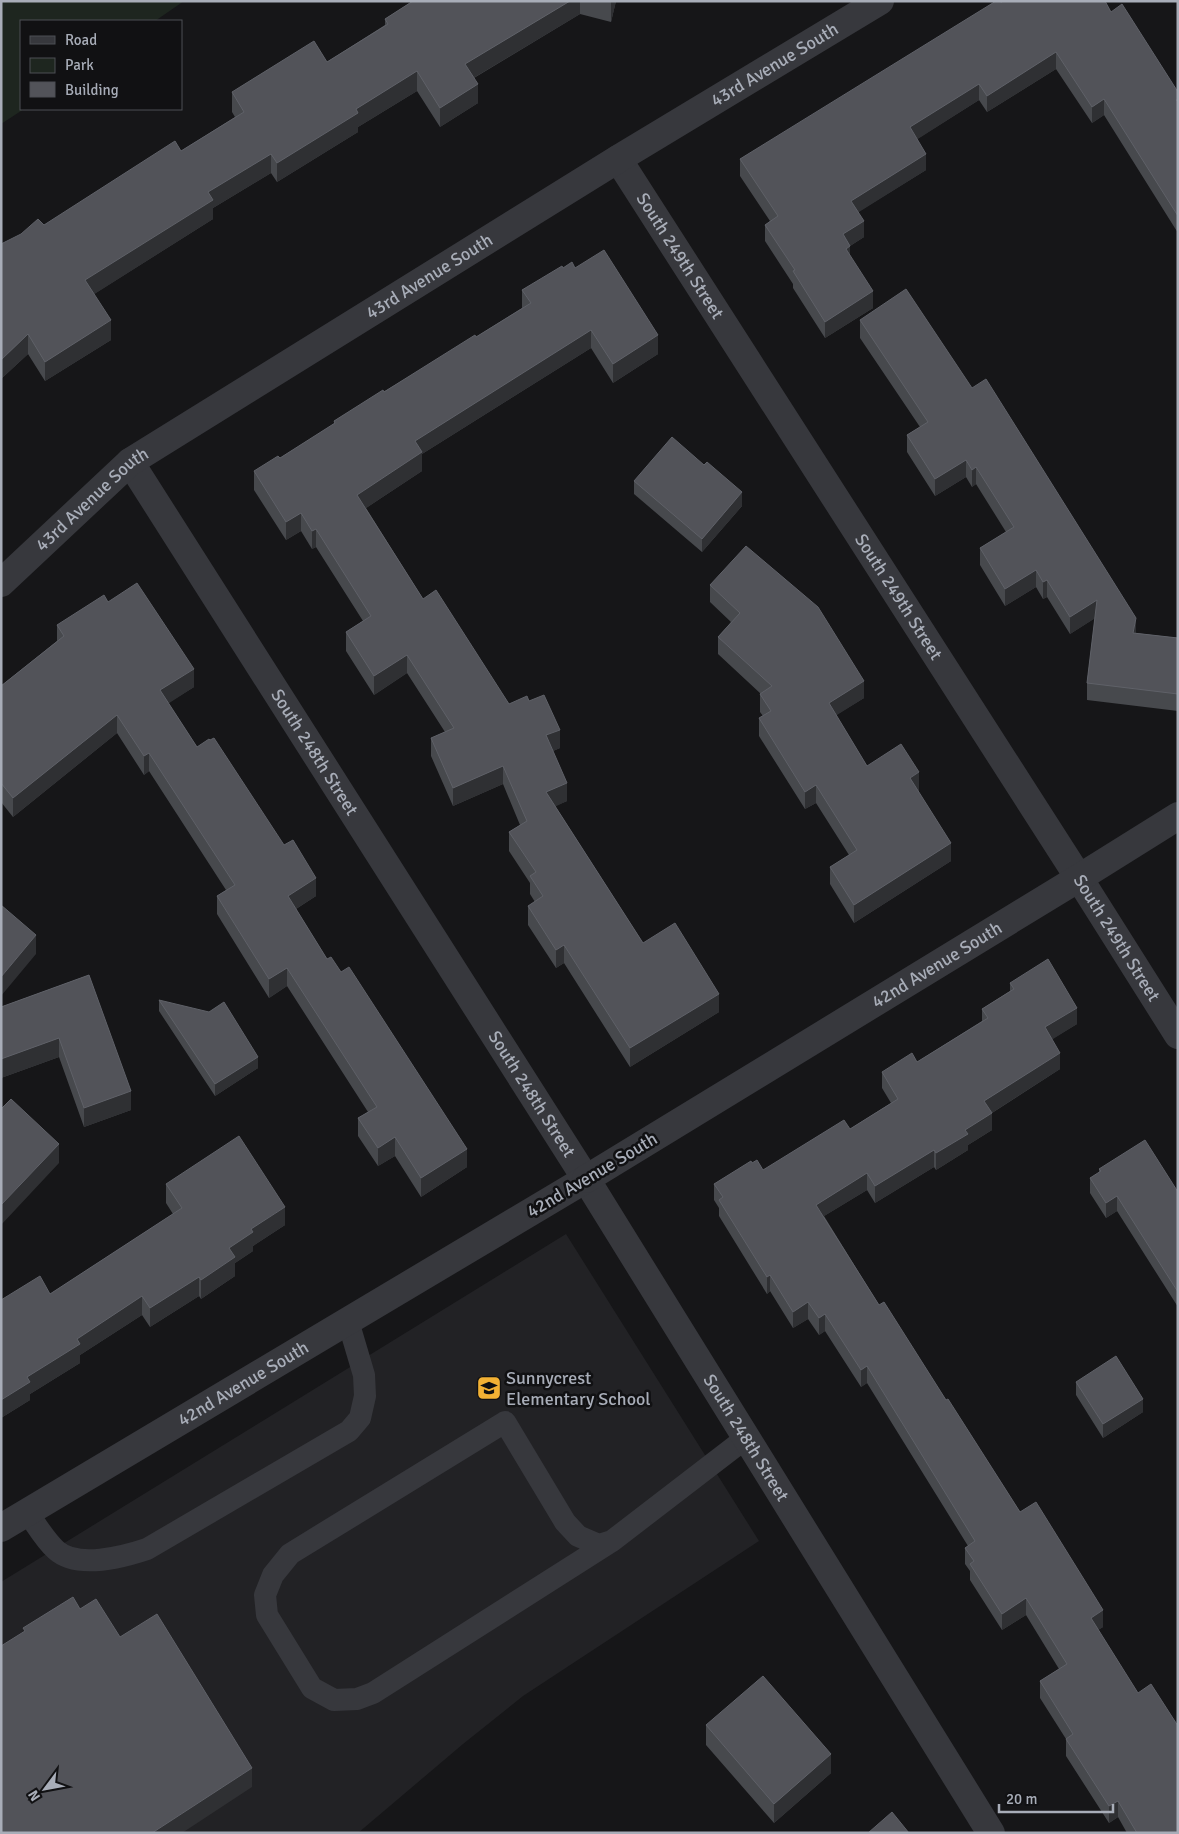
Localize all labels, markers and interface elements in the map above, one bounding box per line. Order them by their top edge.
street label: 43rd Avenue South [707,18,842,112]
legend [20,20,182,110]
text: Road [65,31,97,49]
text: Park [65,56,94,74]
text: Building [65,81,119,99]
street label: South 249th Street [632,189,729,323]
street label: 43rd Avenue South [362,229,497,324]
street label: 43rd Avenue South [31,442,153,556]
street label: South 249th Street [850,530,947,664]
street label: South 248th Street [266,685,363,820]
street label: South 249th Street [1069,871,1165,1005]
street label: 42nd Avenue South [868,917,1006,1013]
street label: South 248th Street [484,1027,580,1161]
street label: 42nd Avenue South [523,1127,661,1223]
street label: 42nd Avenue South [174,1336,313,1431]
place label: Sunnycrest Elementary School [506,1367,651,1410]
street label: South 248th Street [699,1370,794,1505]
school or university icon: Sunnycrest Elementary School [476,1375,502,1401]
north arrow [20,1764,70,1814]
scale bar [999,1782,1113,1814]
text: N [25,1787,44,1804]
text: 20 m [1006,1790,1037,1808]

